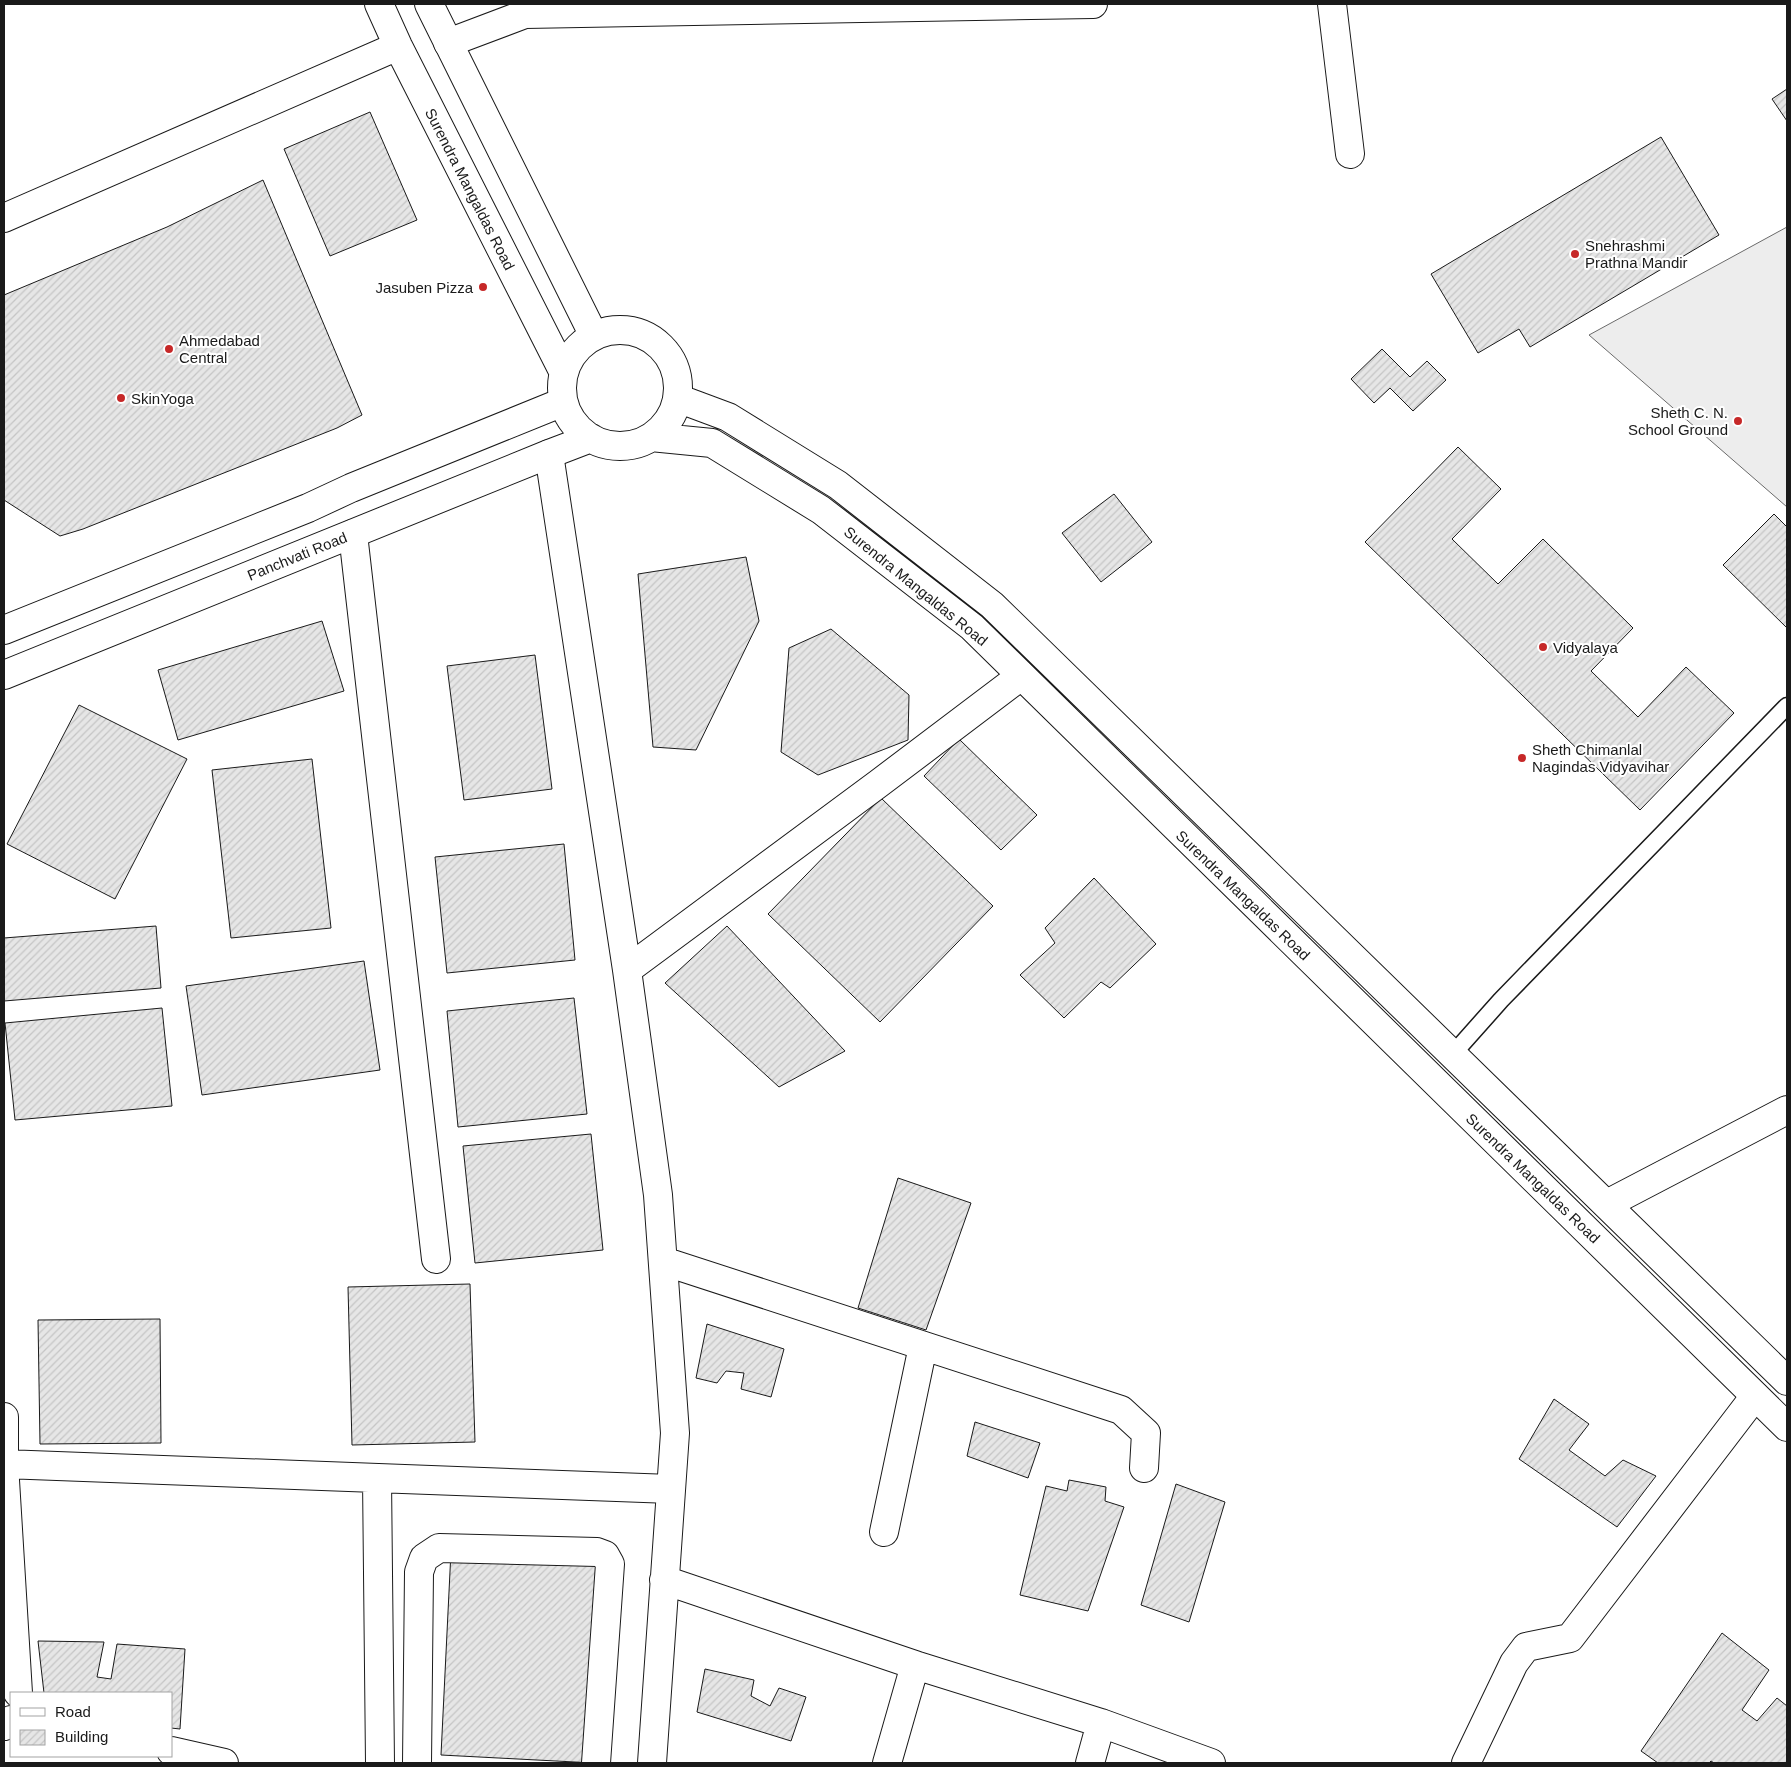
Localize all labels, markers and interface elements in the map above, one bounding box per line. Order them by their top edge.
street label: Surendra Mangaldas Road [422,105,518,273]
place label: Snehrashmi Prathna Mandir [1585,237,1688,271]
marker: Snehrashmi Prathna Mandir [1569,248,1581,260]
place label: Jasuben Pizza [375,279,474,296]
marker: Jasuben Pizza [477,281,489,293]
place label: Ahmedabad Central [179,332,260,366]
marker: Ahmedabad Central [163,343,175,355]
place label: SkinYoga [131,390,194,407]
marker: SkinYoga [115,392,127,404]
place label: Sheth C. N. School Ground [1628,404,1728,438]
marker: Sheth C. N. School Ground [1732,415,1744,427]
street label: Surendra Mangaldas Road [841,523,991,649]
street label: Panchvati Road [245,528,349,584]
place label: Vidyalaya [1553,639,1618,656]
marker: Vidyalaya [1537,641,1549,653]
place label: Sheth Chimanlal Nagindas Vidyavihar [1532,741,1669,775]
marker: Sheth Chimanlal Nagindas Vidyavihar [1516,752,1528,764]
street label: Surendra Mangaldas Road [1173,827,1313,963]
street label: Surendra Mangaldas Road [1463,1110,1603,1246]
legend [10,1692,172,1757]
text: Road [55,1703,91,1720]
text: Building [55,1728,108,1745]

